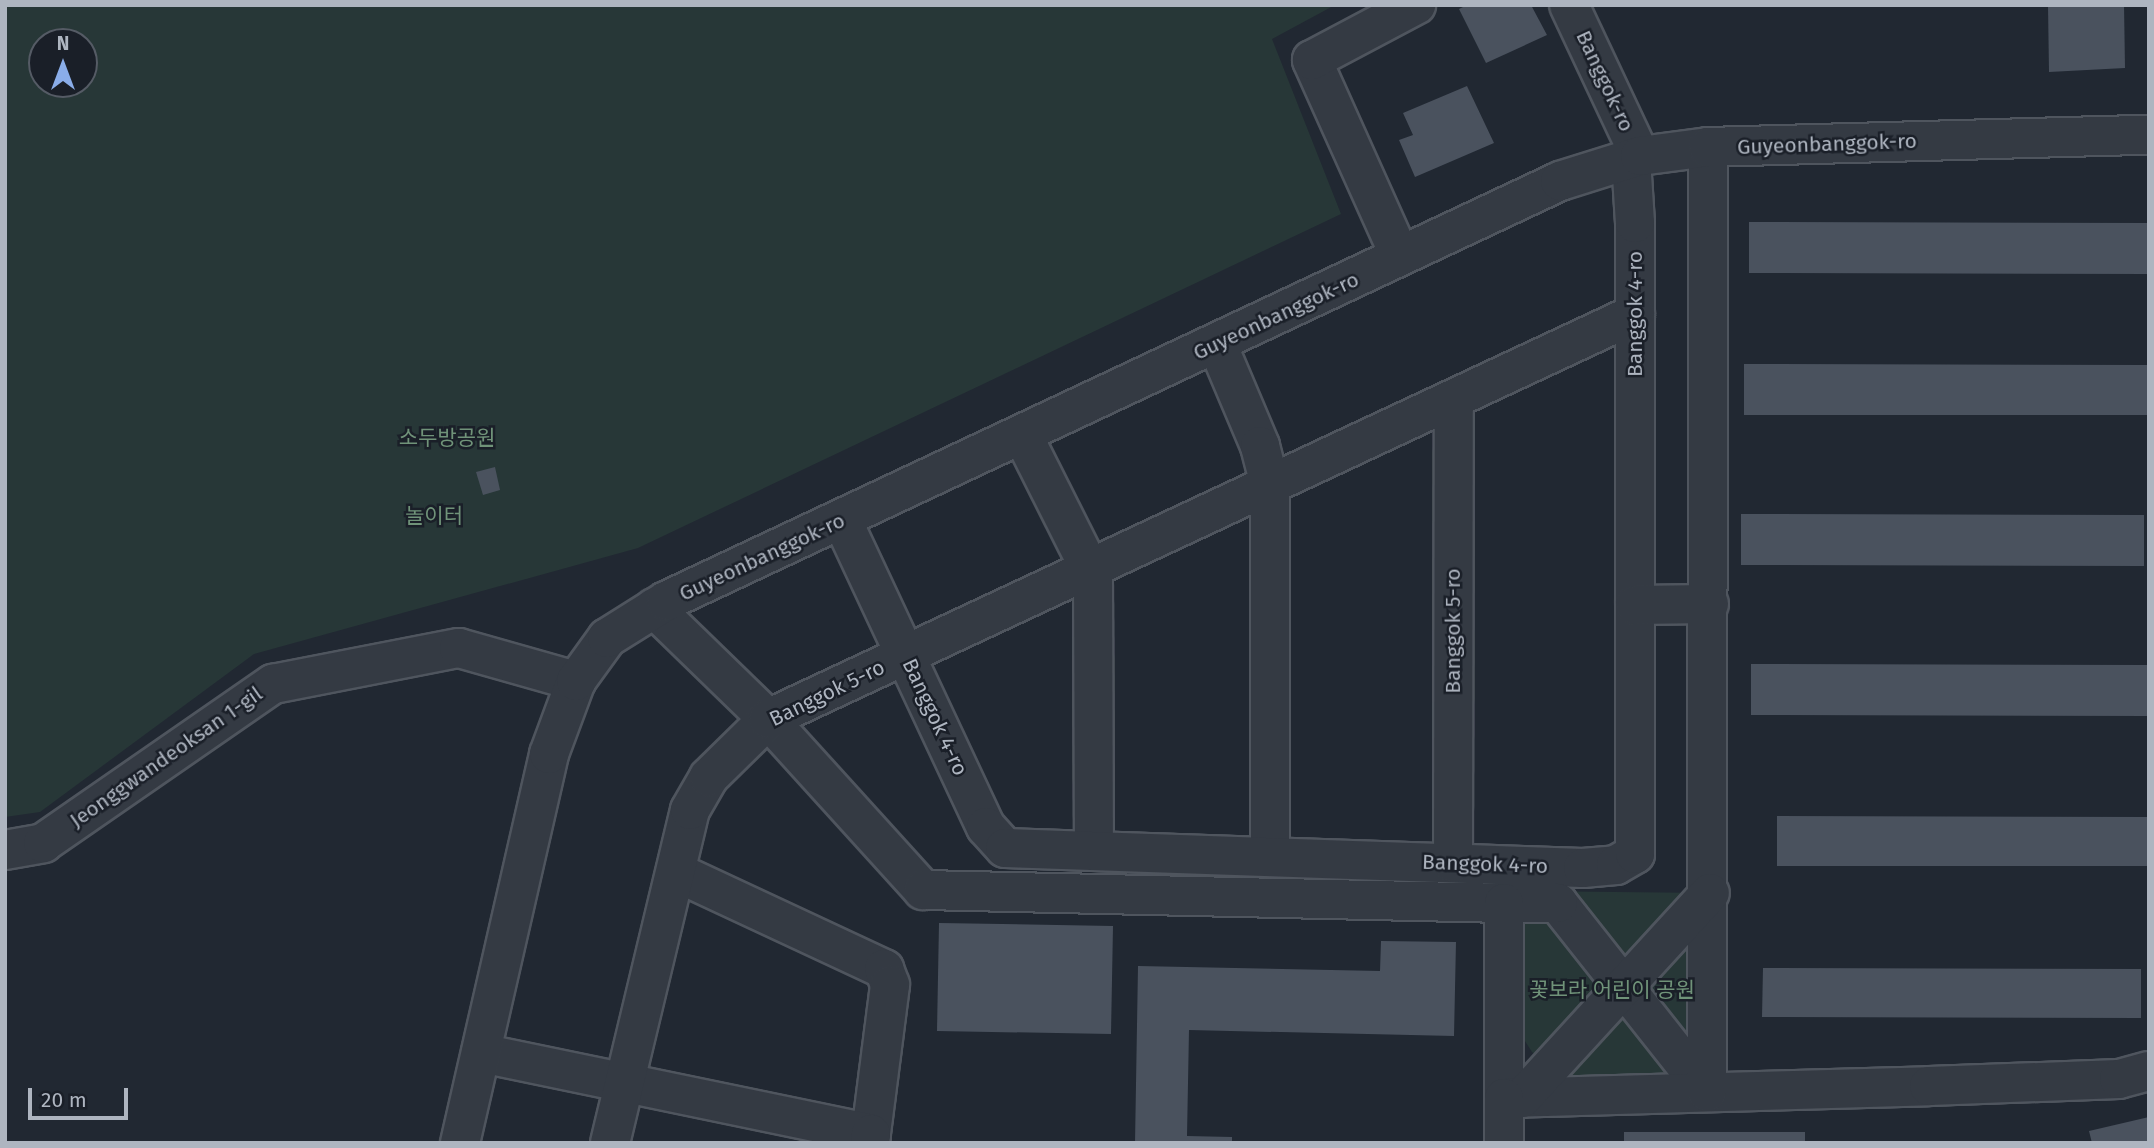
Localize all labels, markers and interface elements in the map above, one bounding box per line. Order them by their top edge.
street label: Banggok-ro [1571,27,1639,135]
north arrow [28,28,98,98]
text: N [57,32,69,55]
street label: Guyeonbanggok-ro [1737,128,1917,160]
street label: Banggok 4-ro [1622,251,1648,377]
street label: Guyeonbanggok-ro [1189,267,1363,365]
park label: 소두방공원 [399,425,495,451]
park label: 놀이터 [405,503,463,529]
street label: Guyeonbanggok-ro [675,508,849,606]
street label: Banggok 5-ro [1440,568,1466,694]
street label: Banggok 5-ro [765,654,889,732]
street label: Banggok 4-ro [897,655,973,779]
street label: Jeonggwandeoksan 1-gil [65,681,267,833]
street label: Banggok 4-ro [1422,849,1548,879]
park label: 꽃보라 어린이 공원 [1529,977,1695,1003]
scale bar [32,1074,131,1118]
text: 20 m [41,1087,87,1113]

